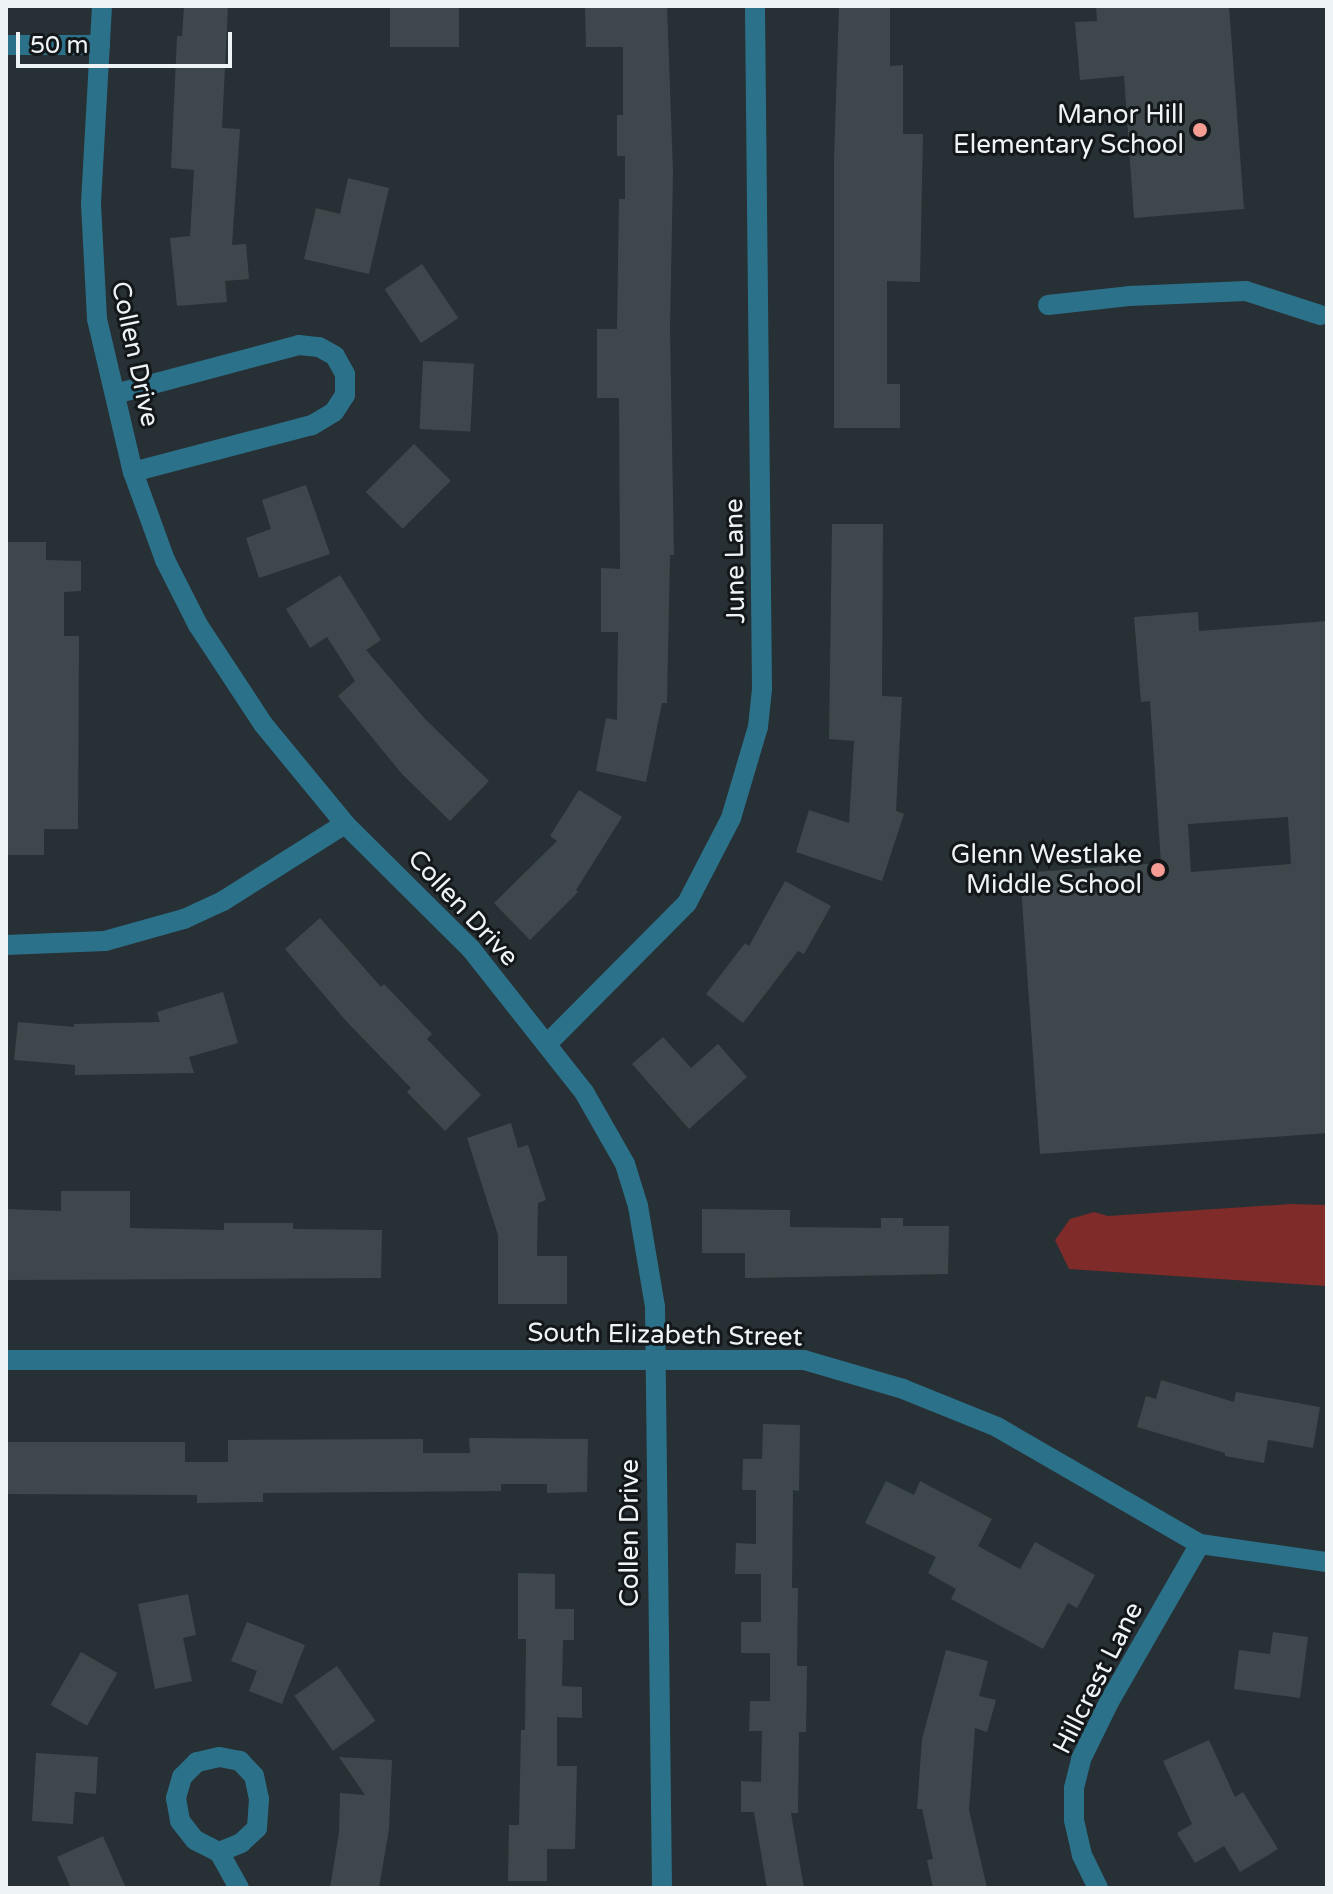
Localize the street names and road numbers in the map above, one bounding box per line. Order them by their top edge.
street label: Collen Drive [104,278,166,430]
street label: June Lane [718,498,752,624]
street label: Collen Drive [401,843,525,973]
street label: South Elizabeth Street [527,1317,803,1353]
street label: Collen Drive [614,1459,646,1607]
street label: Hillcrest Lane [1046,1597,1150,1759]

